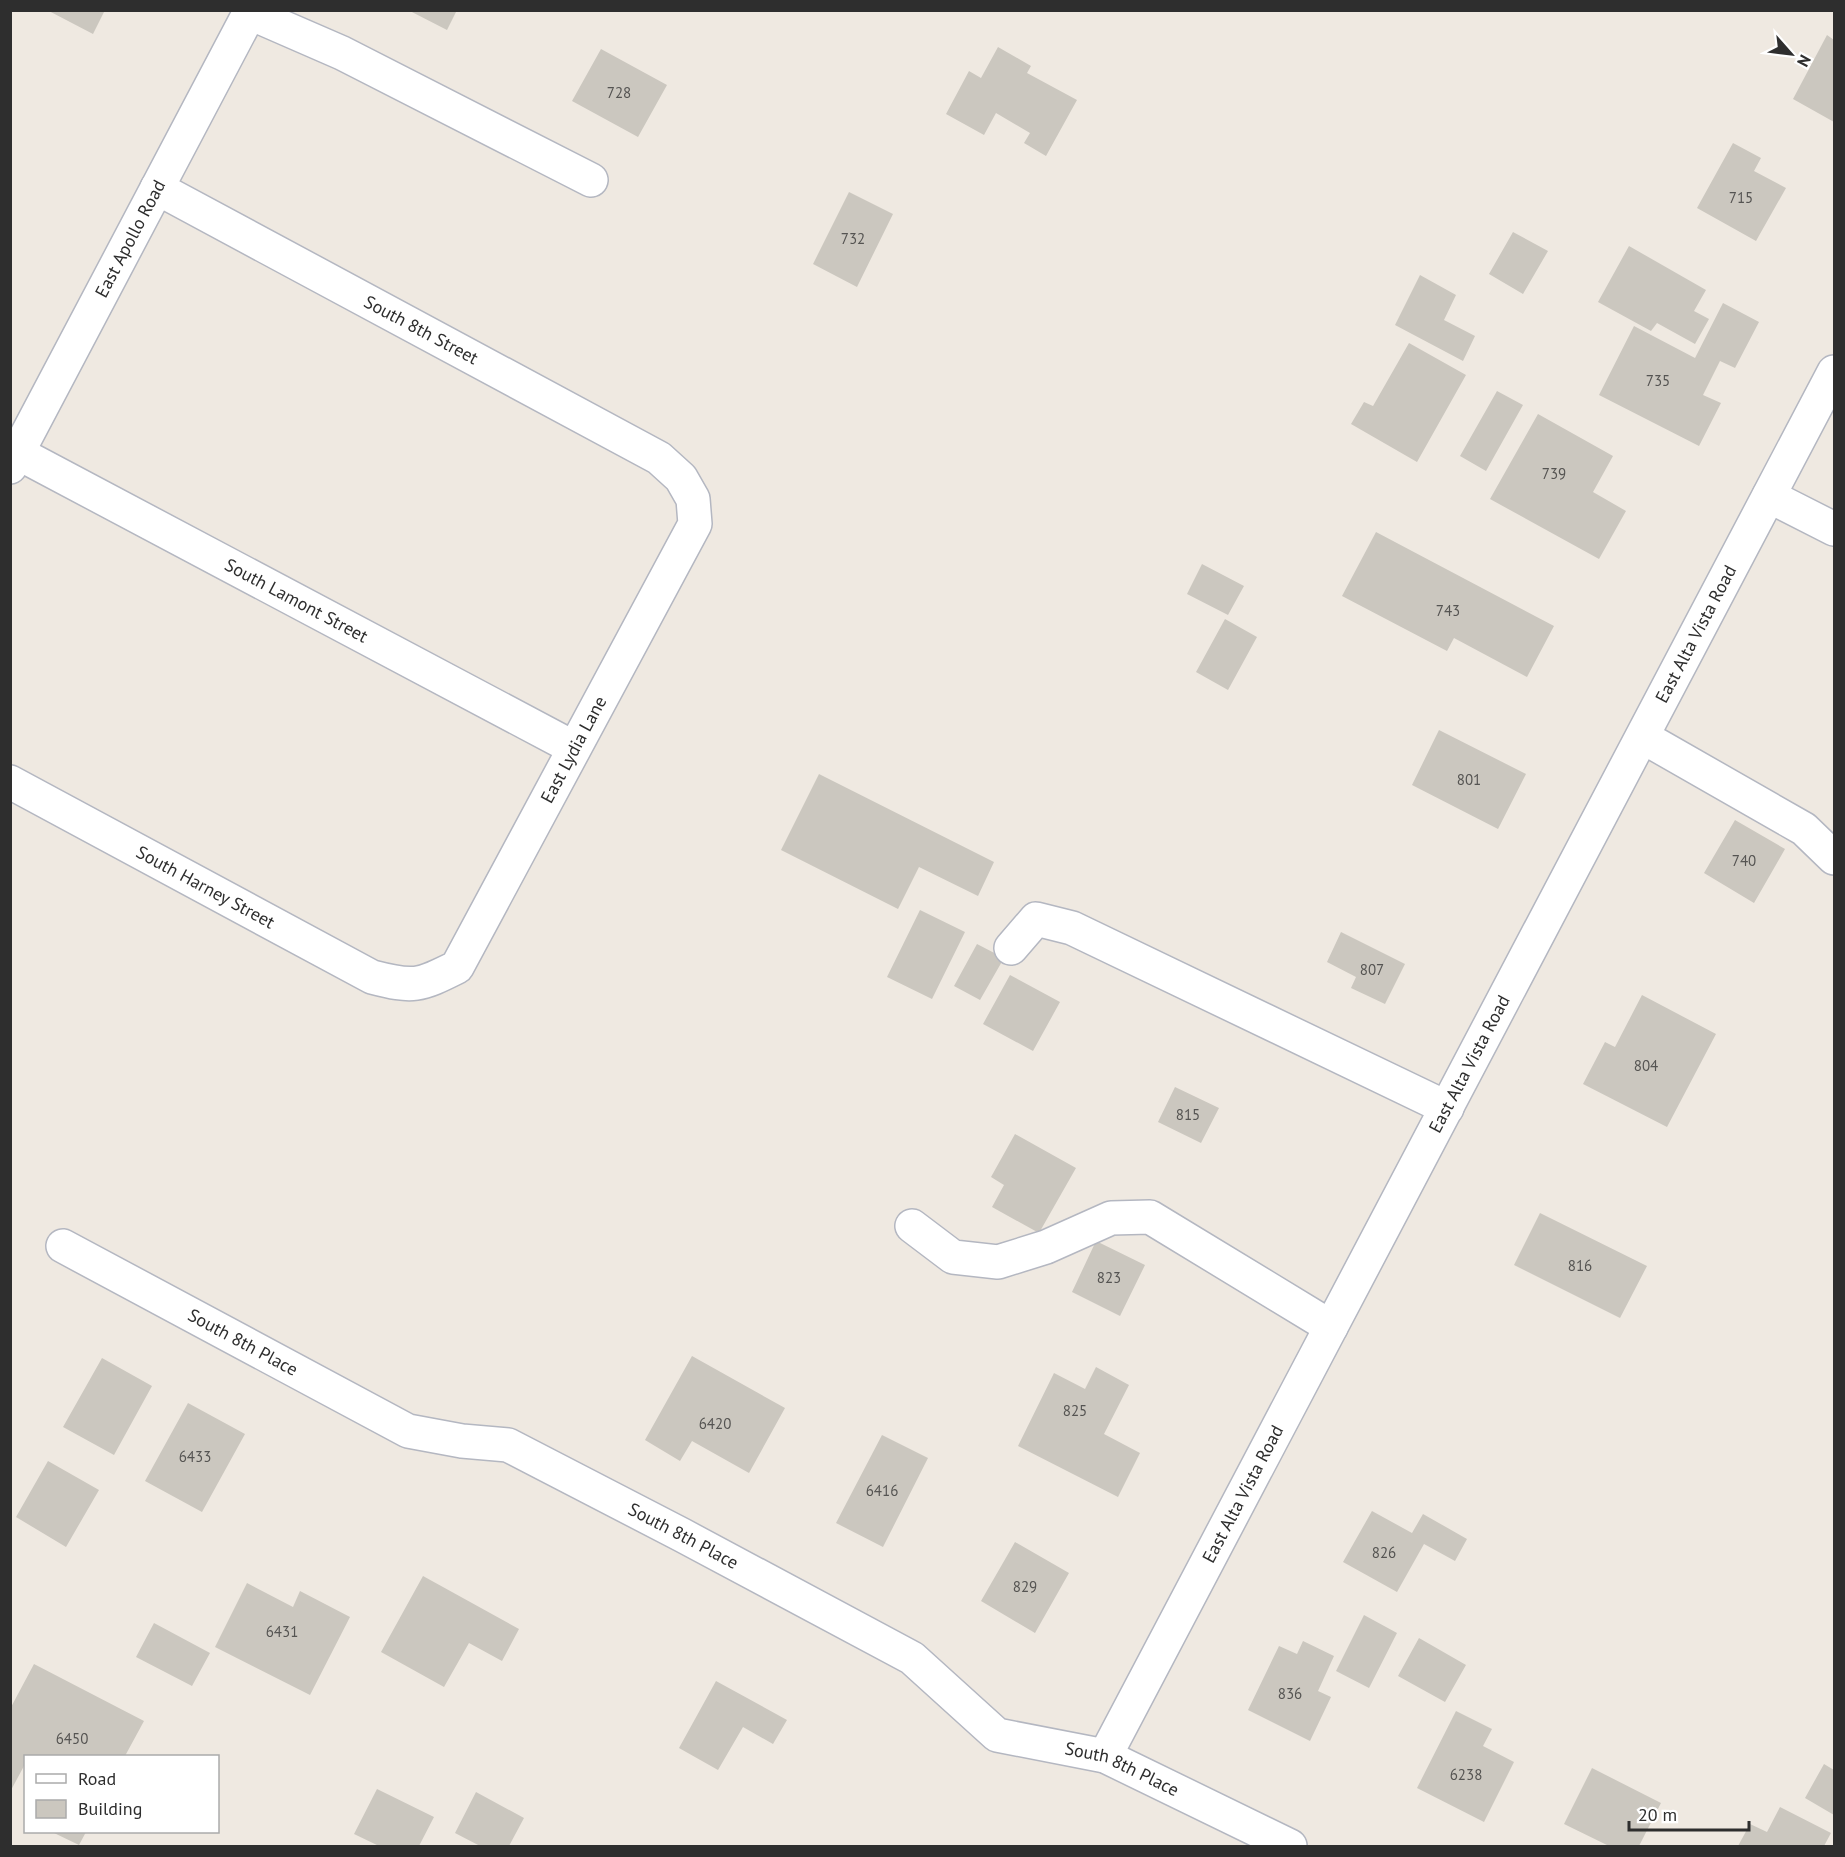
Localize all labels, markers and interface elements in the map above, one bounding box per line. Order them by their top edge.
north arrow [1761,24,1821,84]
text: N [1793,52,1816,70]
house number: 728 [607,83,631,102]
street label: East Apollo Road [90,176,170,301]
house number: 715 [1729,188,1753,207]
house number: 732 [841,229,865,248]
street label: South 8th Street [360,290,482,369]
house number: 735 [1646,371,1670,390]
house number: 739 [1542,464,1566,483]
street label: South Lamont Street [221,553,372,648]
street label: East Alta Vista Road [1650,561,1741,707]
house number: 743 [1436,601,1460,620]
street label: East Lydia Lane [535,692,611,807]
house number: 801 [1457,770,1481,789]
street label: South Harney Street [132,840,279,933]
house number: 740 [1732,851,1756,870]
house number: 807 [1360,960,1384,979]
street label: East Alta Vista Road [1423,991,1515,1137]
house number: 804 [1634,1056,1658,1075]
house number: 815 [1176,1105,1200,1124]
house number: 816 [1568,1256,1592,1275]
house number: 823 [1097,1268,1121,1287]
street label: South 8th Place [184,1303,302,1381]
house number: 825 [1063,1401,1087,1420]
house number: 6420 [699,1414,731,1433]
street label: East Alta Vista Road [1197,1421,1288,1567]
house number: 6433 [179,1447,211,1466]
house number: 6416 [866,1481,898,1500]
street label: South 8th Place [624,1497,743,1574]
house number: 826 [1372,1543,1396,1562]
house number: 829 [1013,1577,1037,1596]
house number: 6431 [266,1622,298,1641]
house number: 836 [1278,1684,1302,1703]
house number: 6450 [56,1729,88,1748]
street label: South 8th Place [1063,1736,1183,1801]
legend [24,1755,219,1833]
house number: 6238 [1450,1765,1482,1784]
text: Road [78,1767,116,1790]
scale bar [1629,1794,1749,1832]
text: Building [78,1797,142,1820]
text: 20 m [1638,1803,1677,1826]

